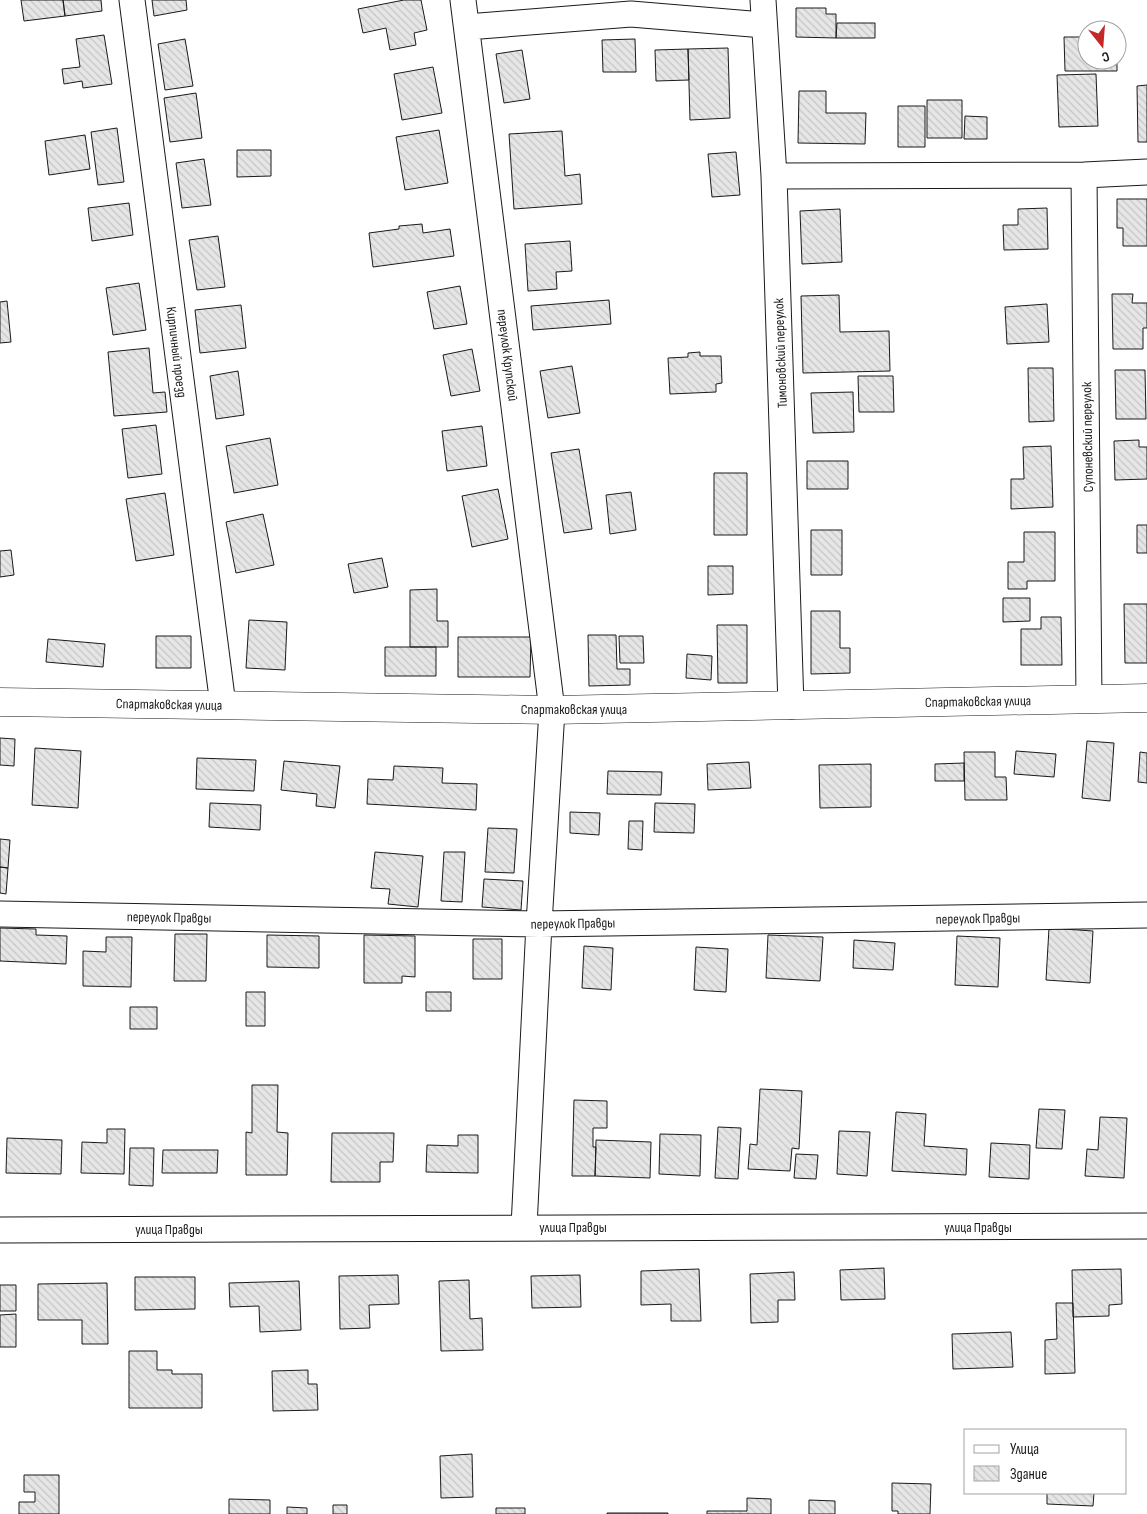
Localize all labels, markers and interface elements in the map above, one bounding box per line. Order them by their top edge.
north arrow [1077,20,1127,70]
text: С [1100,48,1112,66]
street label: Тимоновский переулок [770,297,791,408]
street label: Кирпичный проезд [162,306,191,398]
street label: переулок Крупской [493,308,522,402]
street label: Супоневский переулок [1078,381,1097,492]
street label: Спартаковская улица [925,692,1031,711]
street label: Спартаковская улица [116,695,222,714]
street label: Спартаковская улица [521,701,627,718]
street label: переулок Правды [127,908,211,927]
street label: переулок Правды [936,909,1020,928]
street label: переулок Правды [531,914,615,933]
street label: улица Правды [539,1219,607,1236]
street label: улица Правды [944,1219,1012,1236]
street label: улица Правды [135,1221,203,1238]
legend [964,1429,1127,1494]
text: Улица [1010,1440,1039,1459]
text: Здание [1010,1465,1047,1484]

